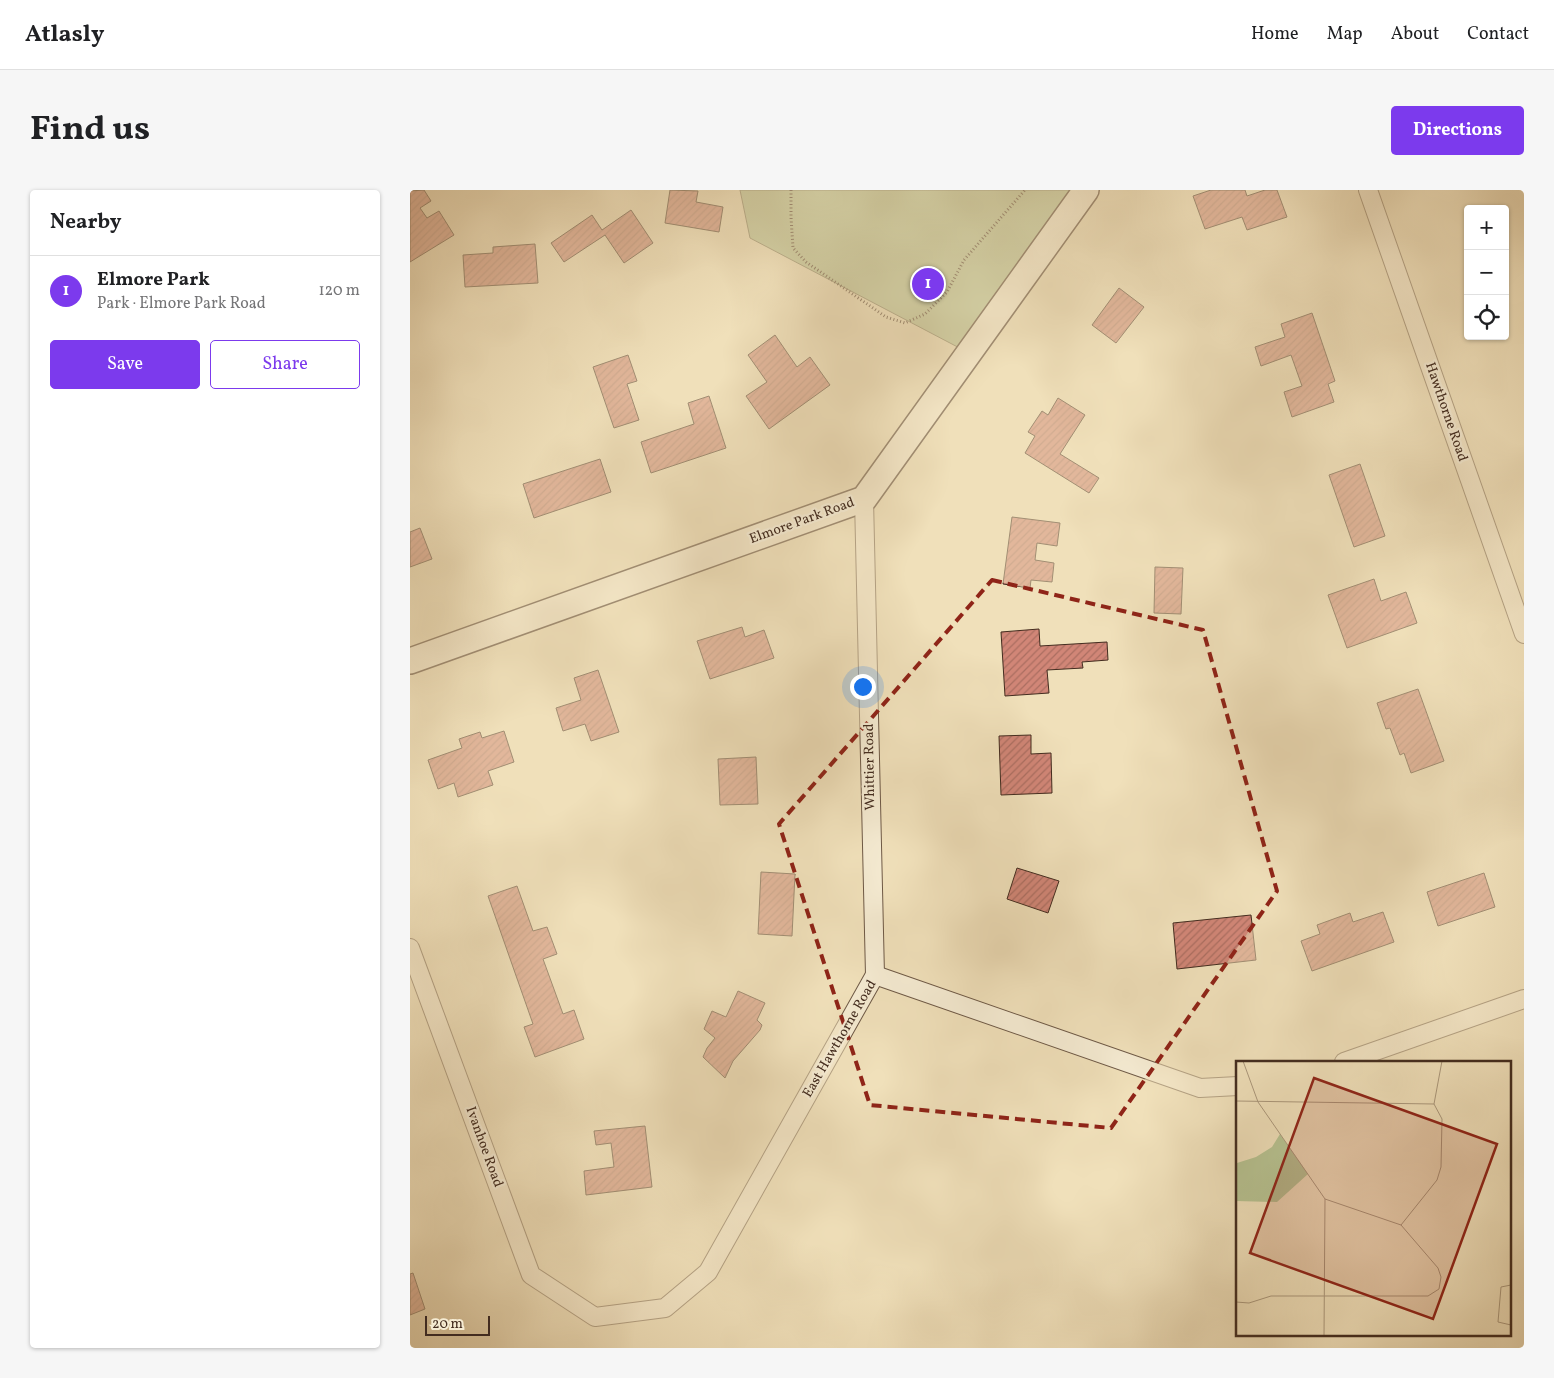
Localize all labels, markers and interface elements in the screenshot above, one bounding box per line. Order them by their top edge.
text: Atlasly [25,18,104,52]
text: Home [1251,22,1299,47]
text: Map [1327,22,1363,47]
text: About [1391,22,1439,47]
text: Contact [1467,22,1529,47]
text: Find us [30,106,150,154]
button: Directions [1391,106,1524,155]
map controls [1464,205,1509,340]
button: + [1464,205,1509,250]
text: Nearby [50,208,121,237]
button: − [1464,250,1509,295]
pin: 1 [912,265,944,303]
text: Elmore Park [97,267,210,293]
text: 1 [63,280,69,302]
text: 120 m [318,280,360,302]
text: Park · Elmore Park Road [97,293,266,315]
button: locate [1464,295,1509,340]
button: Save [50,340,200,389]
button: Share [210,340,360,389]
street label: Hawthorne Road [1420,360,1472,464]
street label: Elmore Park Road [747,493,857,549]
your location [850,674,876,700]
street label: Whittier Road [860,723,880,811]
street label: East Hawthorne Road [799,977,882,1101]
inset map [1236,1061,1512,1336]
street label: Ivanhoe Road [461,1104,507,1190]
scale bar [425,1313,490,1336]
text: 20 m [432,1315,463,1334]

